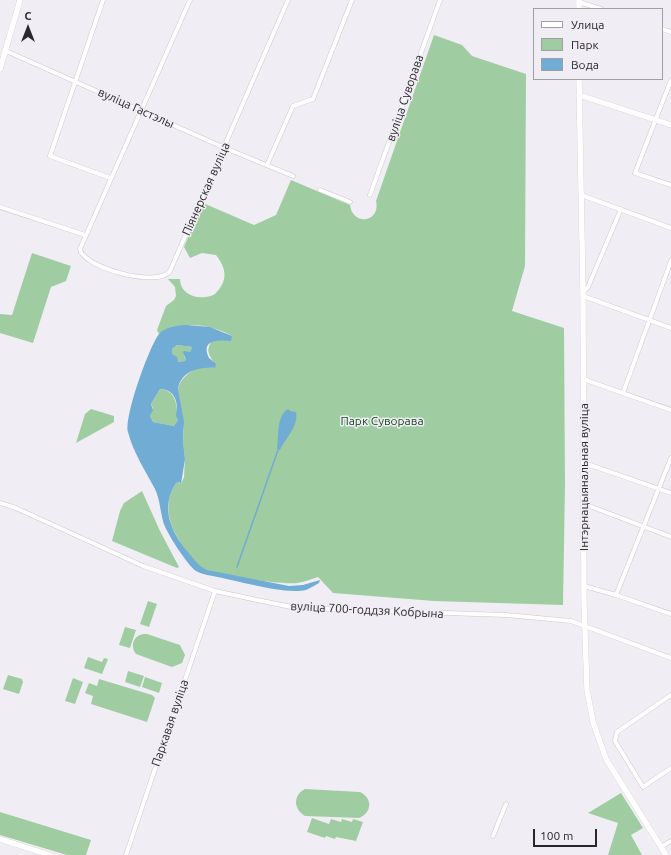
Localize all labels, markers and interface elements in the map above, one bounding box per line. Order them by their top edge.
north arrow [8,8,48,48]
legend [533,8,663,80]
text: С [24,10,32,22]
text: Улица [571,18,604,31]
text: Парк [571,38,599,51]
street label: вуліца Суворава [383,53,427,143]
text: Вода [571,58,599,71]
street label: вуліца Гастэлы [96,85,176,131]
street label: Піянерская вуліца [179,140,233,238]
street label: Інтэрнацыянальная вуліца [577,403,591,551]
park label: Парк Суворава [340,414,424,428]
street label: вуліца 700-годдзя Кобрына [290,599,444,621]
street label: Паркавая вуліца [148,678,192,768]
scale bar [535,821,599,847]
text: 100 m [540,829,573,842]

